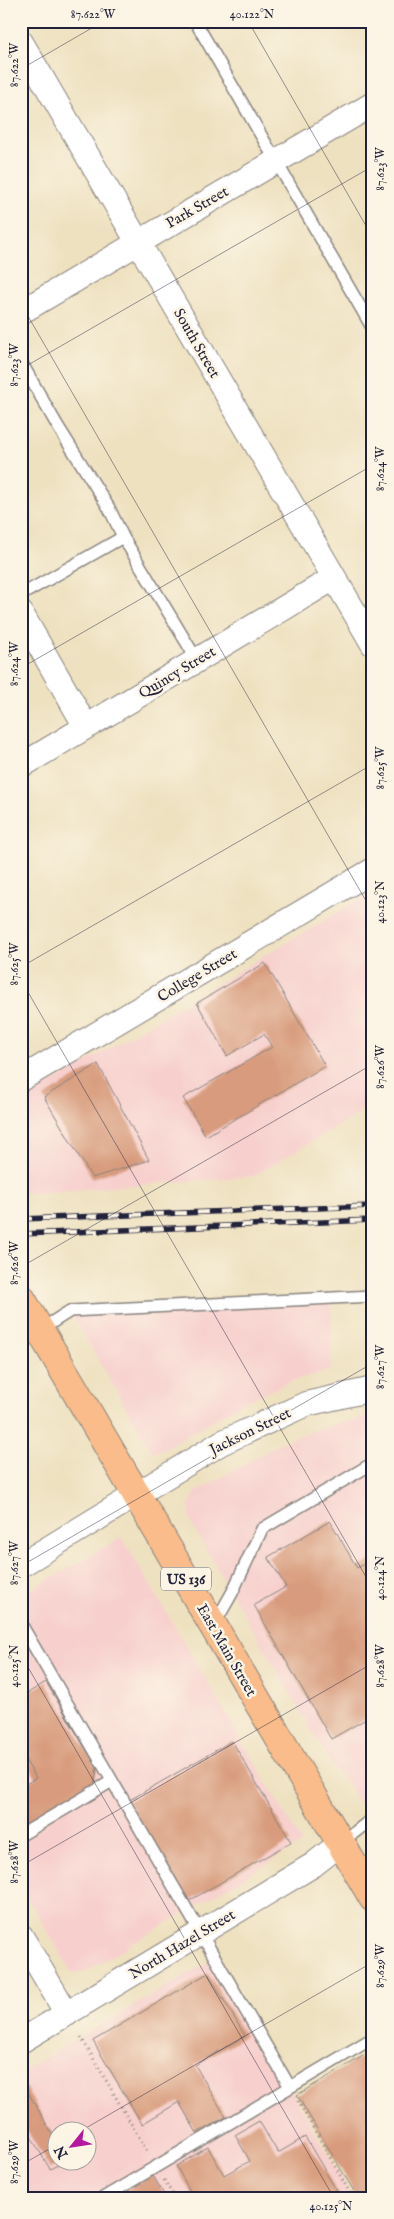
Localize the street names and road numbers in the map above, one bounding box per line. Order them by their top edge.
street label: Park Street [163,182,232,233]
street label: South Street [169,305,224,381]
street label: Quincy Street [135,642,219,703]
street label: College Street [154,944,240,1007]
street label: Jackson Street [204,1404,294,1460]
road number: US 136 [161,1568,211,1590]
street label: East Main Street [192,1601,261,1700]
street label: North Hazel Street [126,1905,239,1984]

